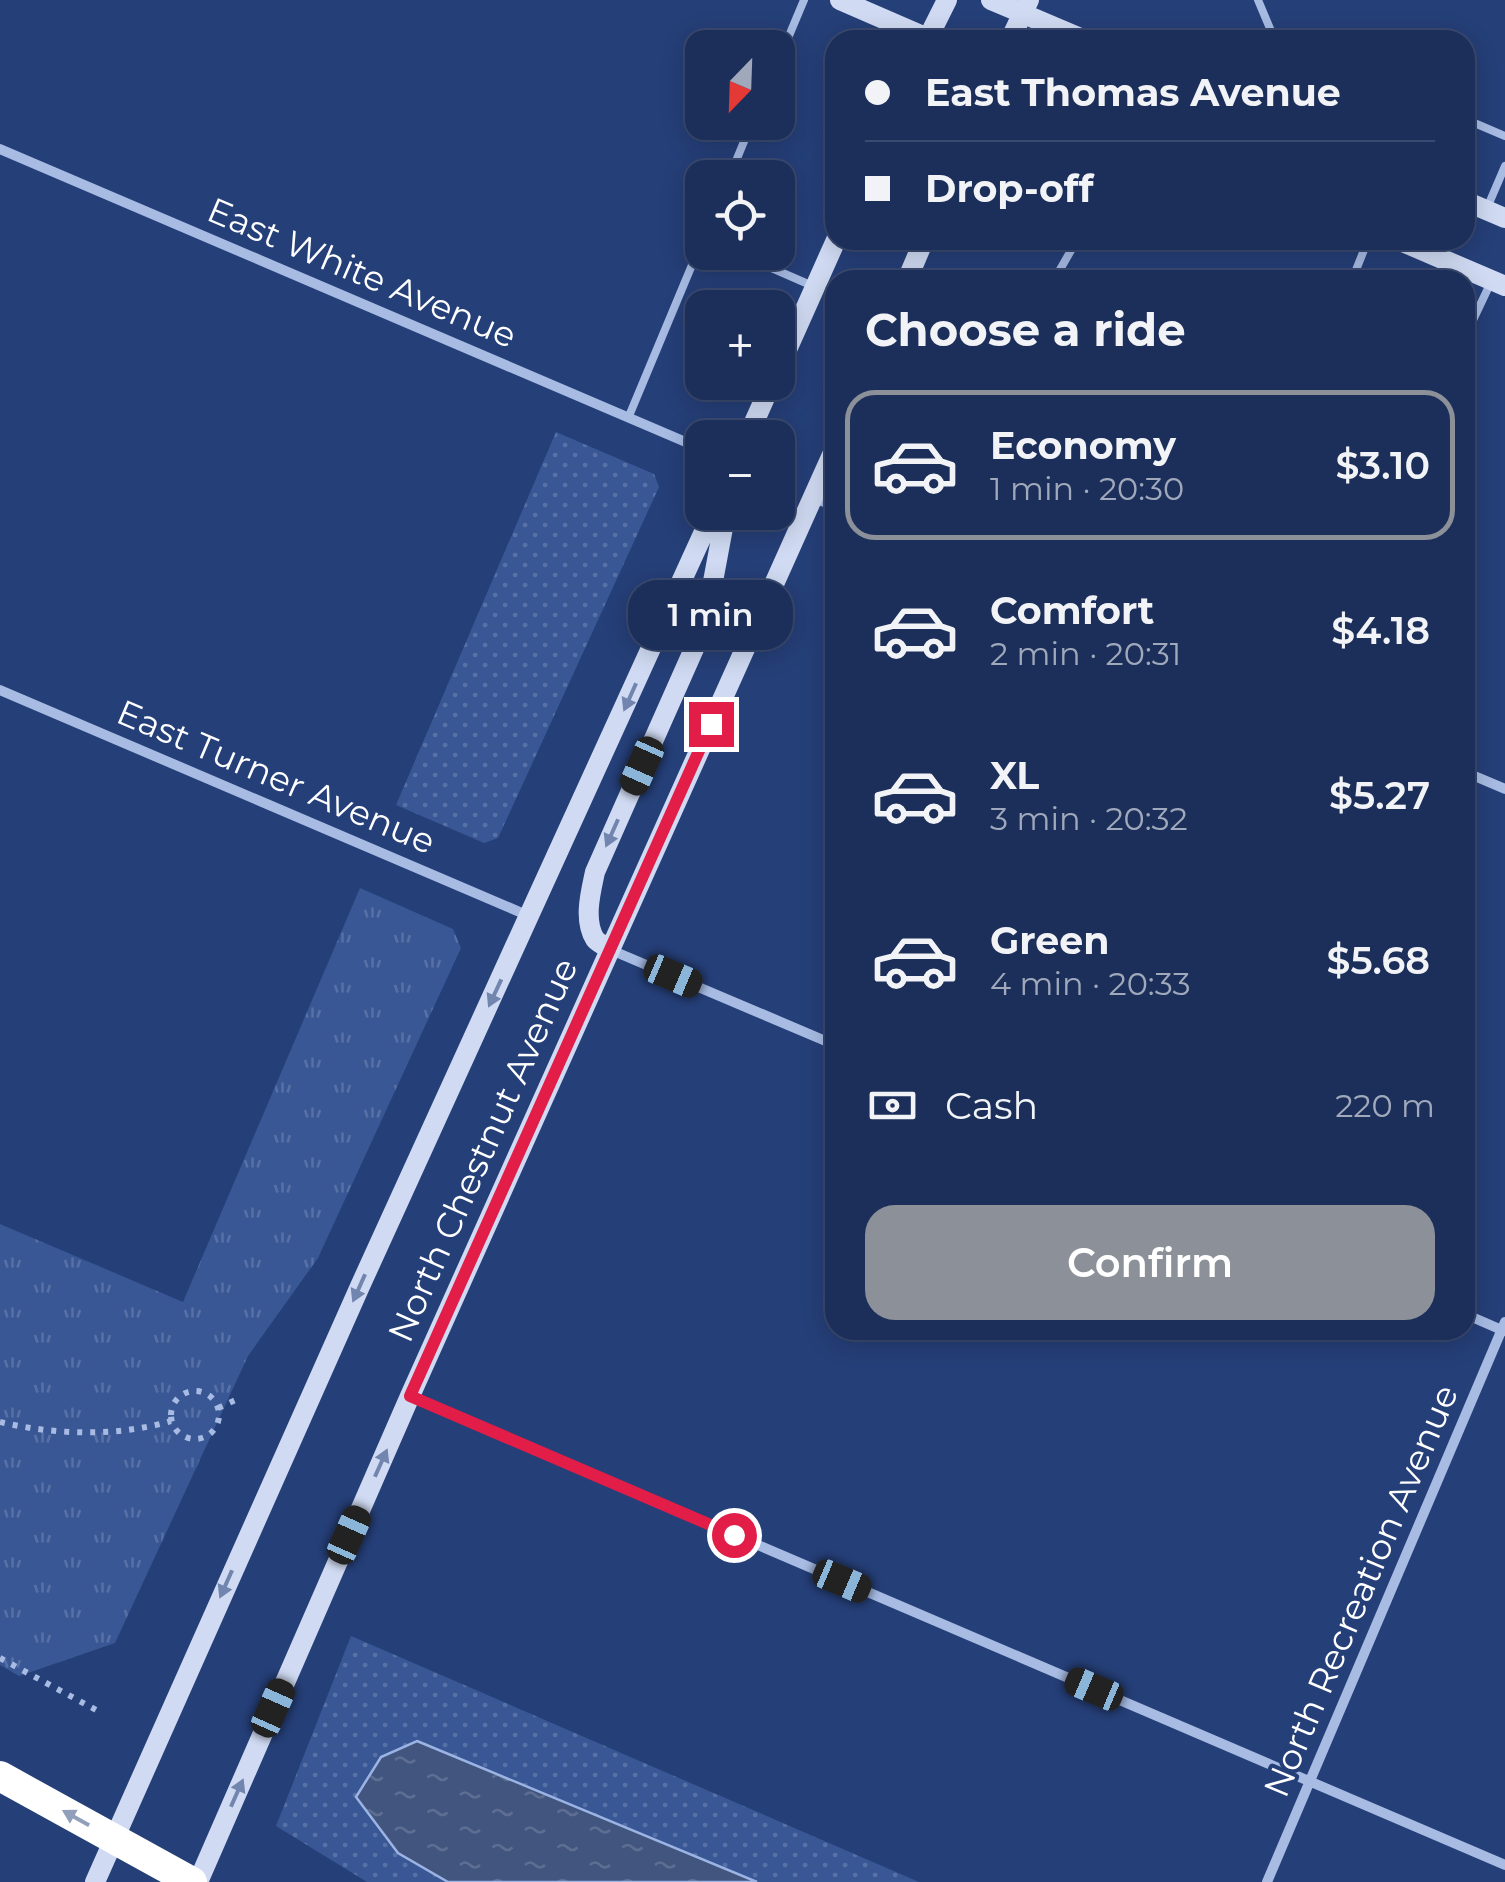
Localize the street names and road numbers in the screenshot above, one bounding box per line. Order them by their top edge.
street label: East White Avenue [201,188,523,357]
street label: East Turner Avenue [111,690,442,863]
street label: North Chestnut Avenue [378,951,587,1348]
street label: North Recreation Avenue [1254,1378,1467,1803]

